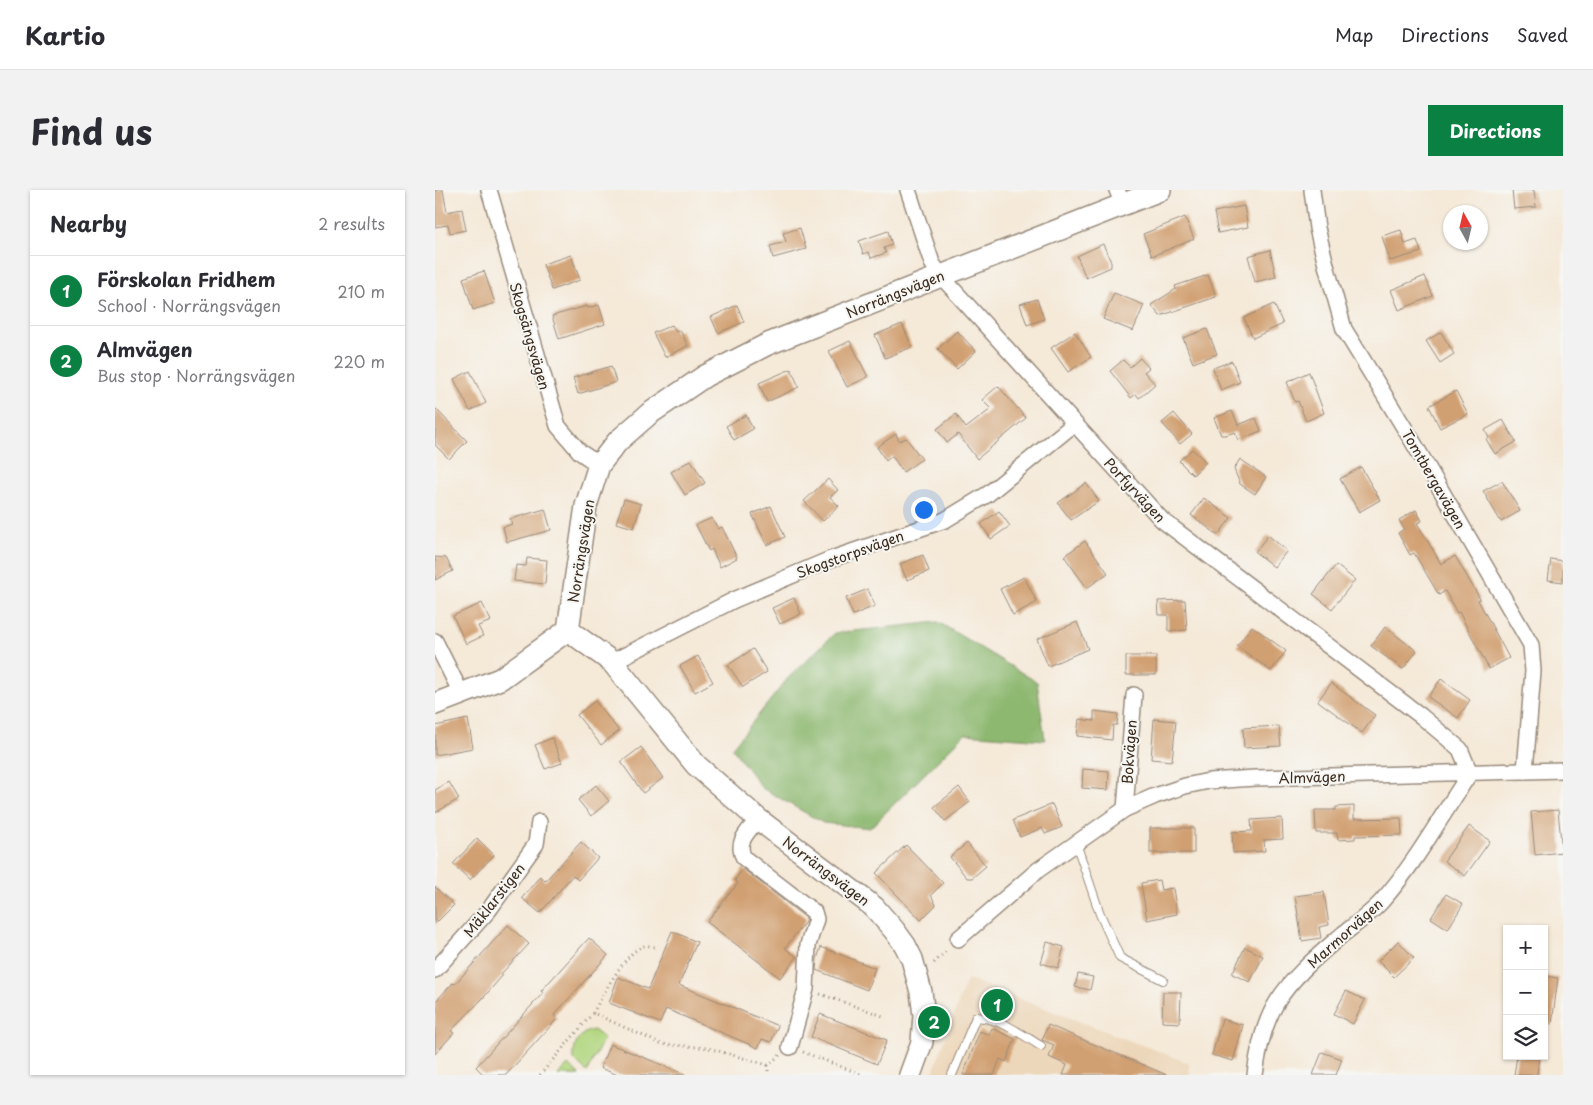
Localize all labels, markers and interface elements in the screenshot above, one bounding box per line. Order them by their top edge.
text: Kartio [25,17,105,53]
text: Map [1335,21,1373,48]
text: Directions [1401,21,1489,48]
text: Saved [1517,21,1568,48]
text: Find us [30,104,152,157]
button: Directions [1428,105,1563,156]
north arrow [1443,205,1488,250]
text: Nearby [50,207,127,239]
text: 2 results [318,211,385,235]
text: Förskolan Fridhem [97,265,275,293]
street label: Norrängsvägen [843,265,947,323]
text: 1 [62,279,70,303]
text: 210 m [337,279,385,303]
street label: Skogsängsvägen [505,280,555,392]
text: School · Norrängsvägen [97,293,281,317]
text: Almvägen [97,335,192,363]
text: 2 [60,349,72,373]
text: 220 m [334,349,385,373]
text: Bus stop · Norrängsvägen [97,363,295,387]
street label: Tomtbergavägen [1397,425,1471,533]
street label: Porfyrvägen [1099,453,1171,527]
your location [911,497,937,523]
street label: Norrängsvägen [562,498,600,604]
street label: Skogstorpsvägen [793,525,907,583]
street label: Bokvägen [1116,719,1142,785]
street label: Almvägen [1278,765,1346,789]
street label: Norrängsvägen [778,831,874,911]
street label: Mäklarstigen [458,859,530,941]
street label: Marmorvägen [1303,893,1387,973]
map controls [1503,925,1548,1060]
button: + [1503,925,1548,970]
button: − [1503,970,1548,1015]
pin: 1 [981,986,1013,1024]
pin: 2 [918,1003,950,1041]
button: layers [1503,1015,1548,1060]

